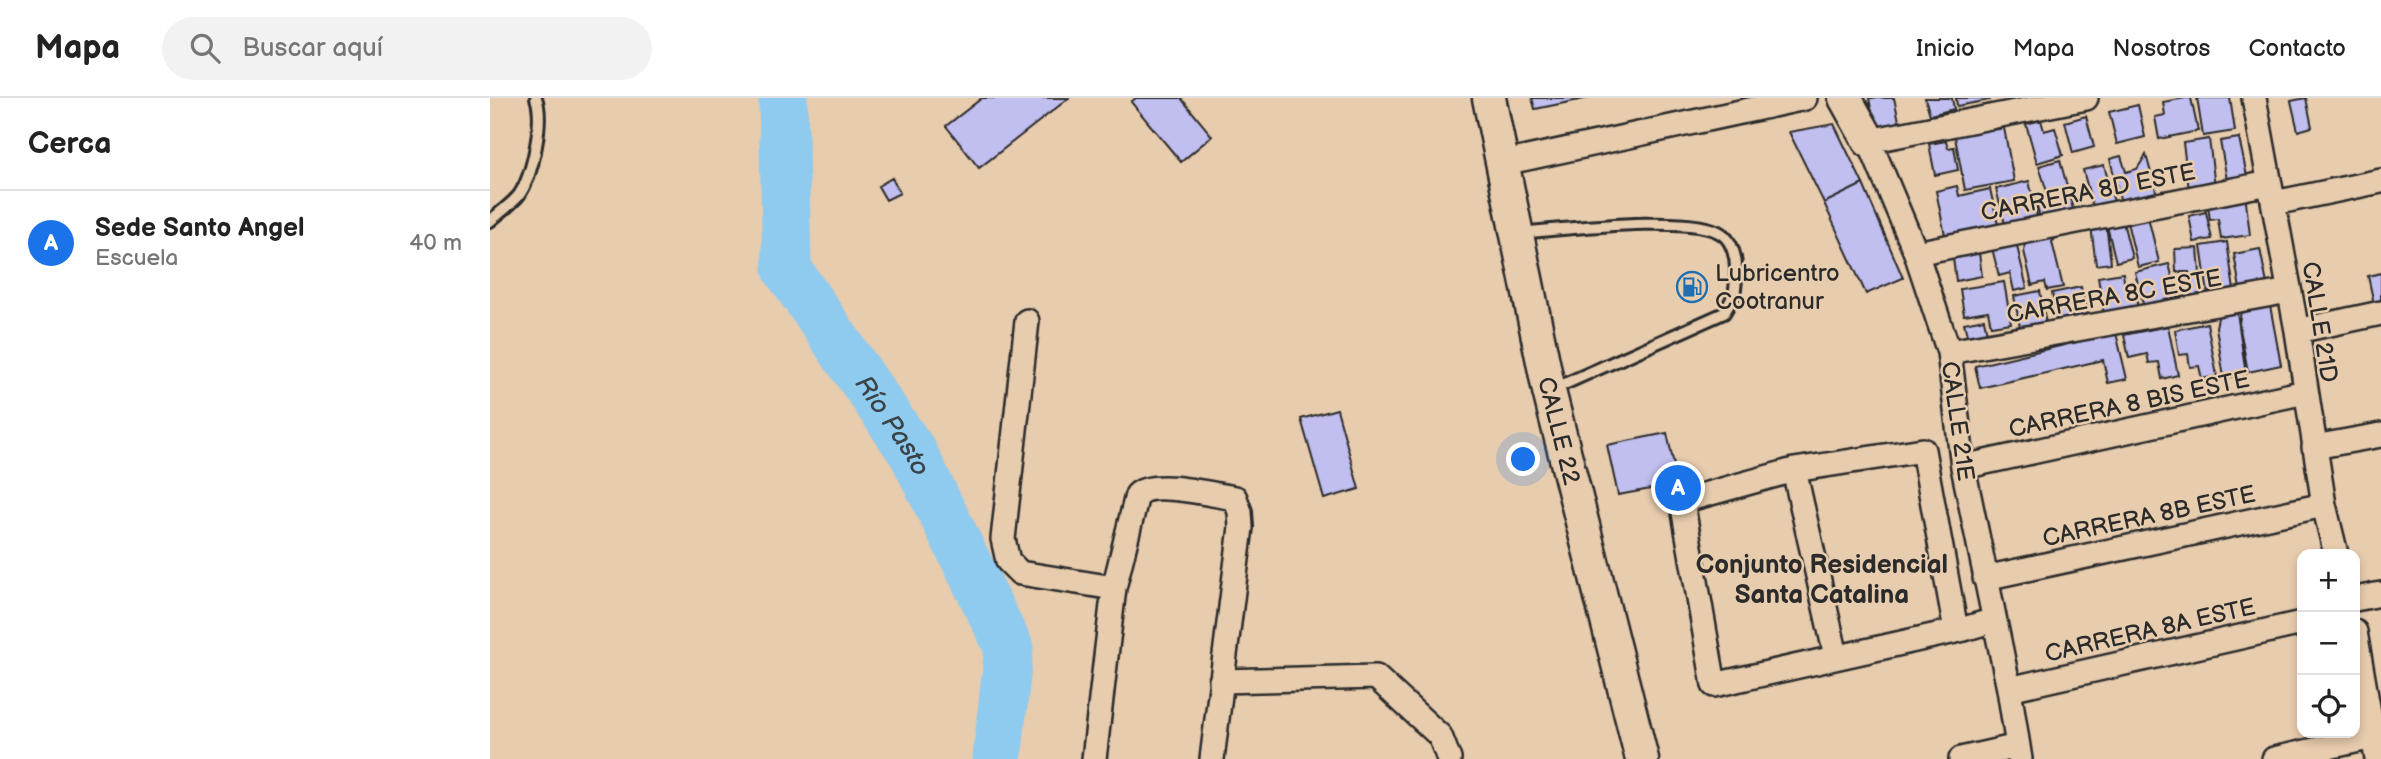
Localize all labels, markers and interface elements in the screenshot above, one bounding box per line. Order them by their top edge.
search box [162,17,652,80]
text: Mapa [35,28,120,68]
icon: search [186,29,224,67]
text: Buscar aquí [242,33,383,64]
text: Inicio [1916,34,1975,63]
text: Mapa [2013,34,2075,63]
text: Nosotros [2113,34,2210,63]
text: Contacto [2248,34,2346,63]
text: Cerca [28,126,111,162]
street label: CARRERA 8D ESTE [1978,157,2198,228]
text: Sede Santo Angel [95,213,304,244]
text: A [44,229,58,257]
text: 40 m [409,229,462,257]
text: Escuela [95,244,178,272]
place label: Lubricentro Cootranur [1715,259,1840,316]
street label: CALLE 21D [2296,259,2343,385]
street label: CARRERA 8C ESTE [2004,263,2224,330]
fuel station icon: Lubricentro Cootranur [1675,270,1709,304]
street label: CALLE 21E [1935,359,1980,483]
street label: CARRERA 8 BIS ESTE [2006,365,2252,444]
water label: Río Pasto [848,370,936,481]
street label: CALLE 22 [1531,374,1586,488]
your location [1506,442,1540,476]
pin: A [1655,462,1701,514]
street label: CARRERA 8B ESTE [2040,480,2258,553]
map controls [2297,549,2360,738]
button: + [2297,549,2360,612]
district label: Conjunto Residencial Santa Catalina [1696,550,1948,611]
street label: CARRERA 8A ESTE [2042,592,2258,669]
button: − [2297,612,2360,675]
button: locate [2297,675,2360,738]

